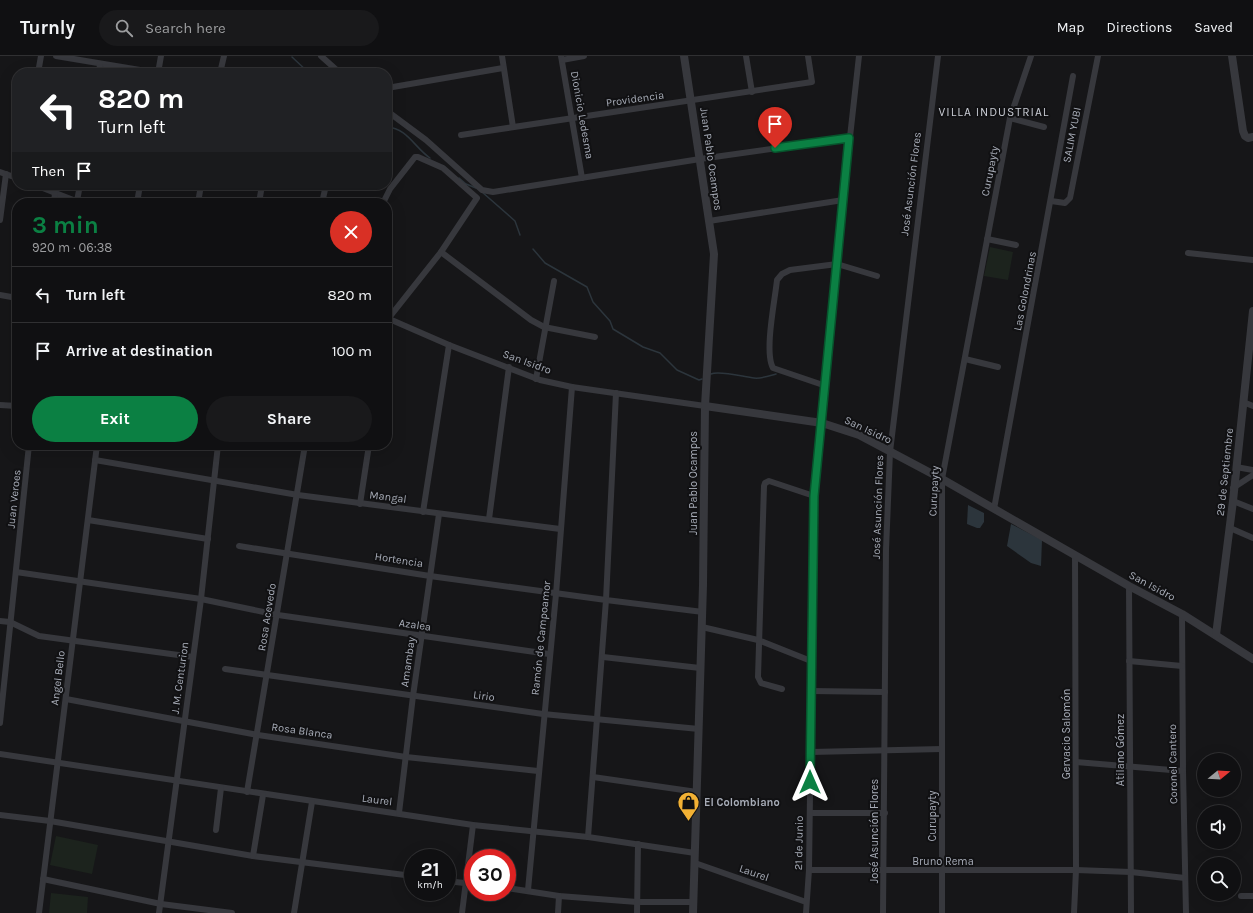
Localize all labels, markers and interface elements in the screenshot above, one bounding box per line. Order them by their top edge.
search box [99,10,379,46]
text: Turnly [20,17,75,39]
icon: search [113,17,135,39]
text: Search here [145,19,226,37]
text: Map [1057,19,1085,36]
text: Directions [1107,19,1172,36]
text: Saved [1194,19,1233,36]
street label: Dionicio Ledesma [568,70,596,160]
text: 820 m [98,82,184,115]
icon: left [32,84,84,136]
street label: Providencia [605,88,665,110]
district label: VILLA INDUSTRIAL [939,105,1049,119]
street label: SALIM YUBI [1060,106,1084,164]
street label: Juan Pablo Ocampos [697,107,725,212]
pin [758,107,792,148]
icon: arrive [764,113,786,135]
text: Turn left [98,116,166,138]
street label: José Asunción Flores [898,131,924,237]
street label: Curupayty [979,145,1001,197]
icon: arrive [73,160,95,182]
text: Then [32,162,65,180]
text: 3 min [32,211,99,239]
button: close [330,211,372,253]
text: 920 m · 06:38 [32,240,112,255]
street label: Las Golondrinas [1011,250,1039,332]
icon: left [32,284,54,306]
text: Turn left [66,286,125,304]
text: 820 m [328,286,372,304]
icon: arrive [32,340,54,362]
text: Arrive at destination [66,342,213,360]
text: 100 m [332,342,372,360]
street label: San Isidro [501,347,553,377]
button: Exit [32,396,198,442]
button: Share [206,396,372,442]
street label: San Isidro [842,413,894,447]
street label: 29 de Septiembre [1214,427,1236,517]
street label: Juan Pablo Ocampos [687,431,700,535]
street label: José Asunción Flores [870,454,886,559]
street label: Curupayty [926,465,942,517]
street label: Juan Veroes [4,469,24,529]
street label: Mangal [369,488,407,506]
street label: Hortencia [374,550,424,570]
street label: San Isidro [1127,568,1177,604]
street label: Ramón de Campoamor [529,580,553,696]
street label: Rosa Acevedo [255,582,279,652]
street label: Azalea [398,616,432,634]
street label: Amambay [398,636,418,688]
street label: J. M. Centurion [169,641,191,715]
street label: Angel Bello [48,650,68,706]
street label: Lirio [472,688,496,704]
street label: Gervacio Salomón [1060,689,1073,779]
street label: Atilano Gómez [1114,714,1127,786]
street label: Rosa Blanca [271,720,333,742]
street label: Coronel Cantero [1166,724,1180,804]
north arrow [1197,753,1241,797]
map controls [1197,753,1241,901]
position arrow [789,761,831,803]
street label: José Asunción Flores [868,779,881,883]
shop icon: El Colombiano [676,789,702,822]
street label: Curupayty [926,791,939,841]
street label: Laurel [361,792,393,808]
place label: El Colombiano [704,796,780,809]
button: sound [1197,805,1241,849]
street label: 21 de Junio [792,816,806,870]
speed limit sign: 30 [464,849,516,901]
street label: Bruno Rema [912,855,974,868]
button: search [1197,857,1241,901]
text: 21 [420,858,440,881]
street label: Laurel [737,862,771,884]
text: km/h [417,879,443,891]

